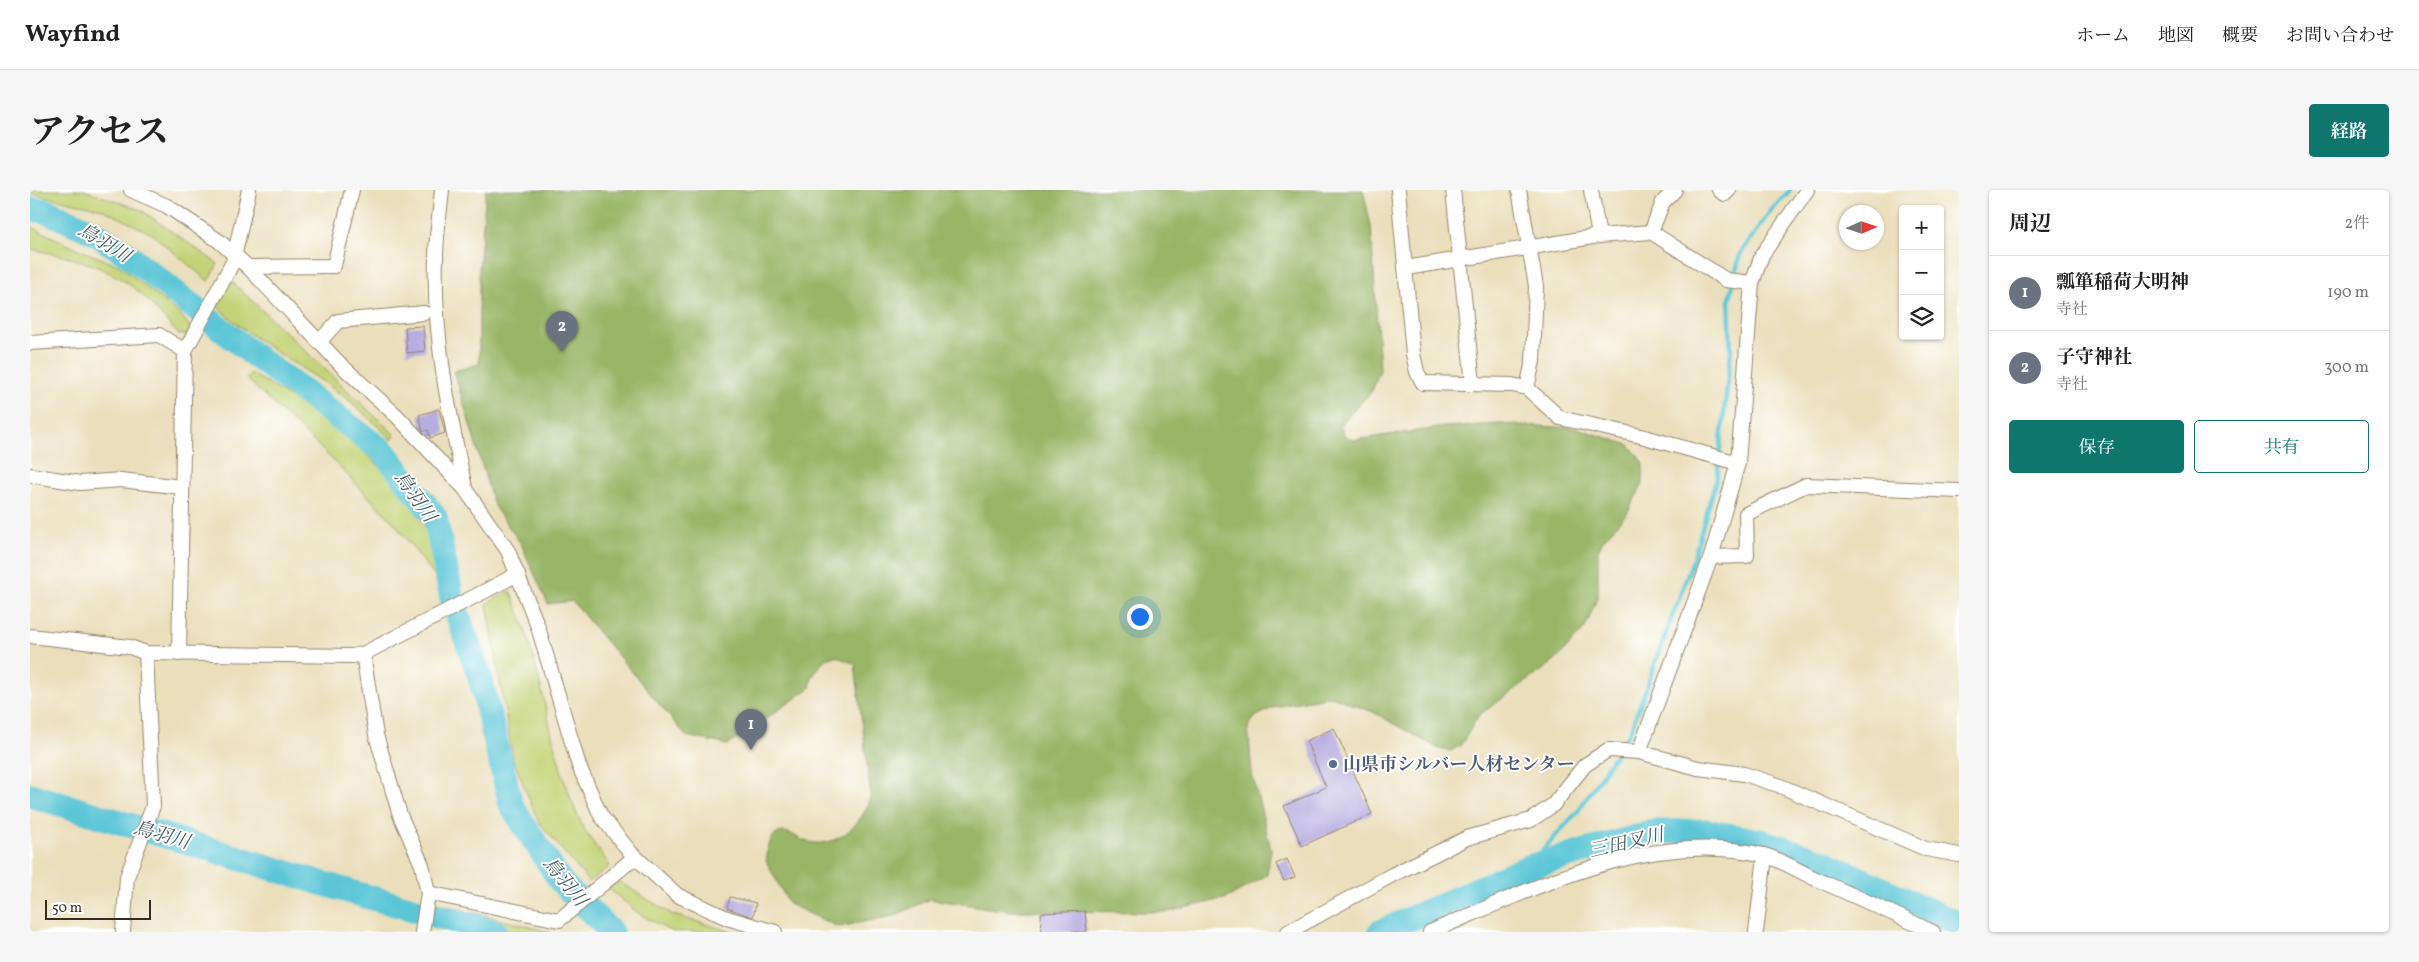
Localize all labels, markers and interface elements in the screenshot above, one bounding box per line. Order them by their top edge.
text: Wayfind [25,18,120,52]
text: ホーム [2076,24,2130,49]
text: 地図 [2158,24,2194,49]
text: 概要 [2222,24,2258,49]
text: お問い合わせ [2286,24,2394,49]
button: 経路 [2309,104,2389,157]
text: アクセス [30,110,169,158]
north arrow [1839,205,1884,250]
map controls [1899,205,1944,340]
button: + [1899,205,1944,250]
text: 周辺 [2009,210,2051,239]
text: 2件 [2344,213,2369,235]
water label: 鳥羽川 [73,218,137,271]
button: − [1899,250,1944,295]
text: 瓢箪稲荷大明神 [2056,270,2189,296]
text: 1 [2022,282,2028,304]
text: 190 m [2327,282,2369,304]
button: layers [1899,295,1944,340]
text: 寺社 [2056,299,2088,321]
pin: 2 [546,311,578,352]
text: 子守神社 [2056,345,2132,371]
text: 2 [2021,357,2029,379]
text: 300 m [2324,357,2369,379]
text: 寺社 [2056,374,2088,396]
button: 保存 [2009,420,2184,473]
button: 共有 [2194,420,2369,473]
water label: 鳥羽川 [387,466,443,530]
your location [1127,604,1153,630]
pin: 1 [735,709,767,750]
place label: 山県市シルバー人材センター [1343,753,1575,778]
marker: 山県市シルバー人材センター [1327,758,1339,770]
water label: 鳥羽川 [130,816,194,857]
water label: 三田叉川 [1586,822,1668,865]
water label: 鳥羽川 [536,852,594,914]
scale bar [45,897,151,920]
text: 50 m [52,899,82,918]

